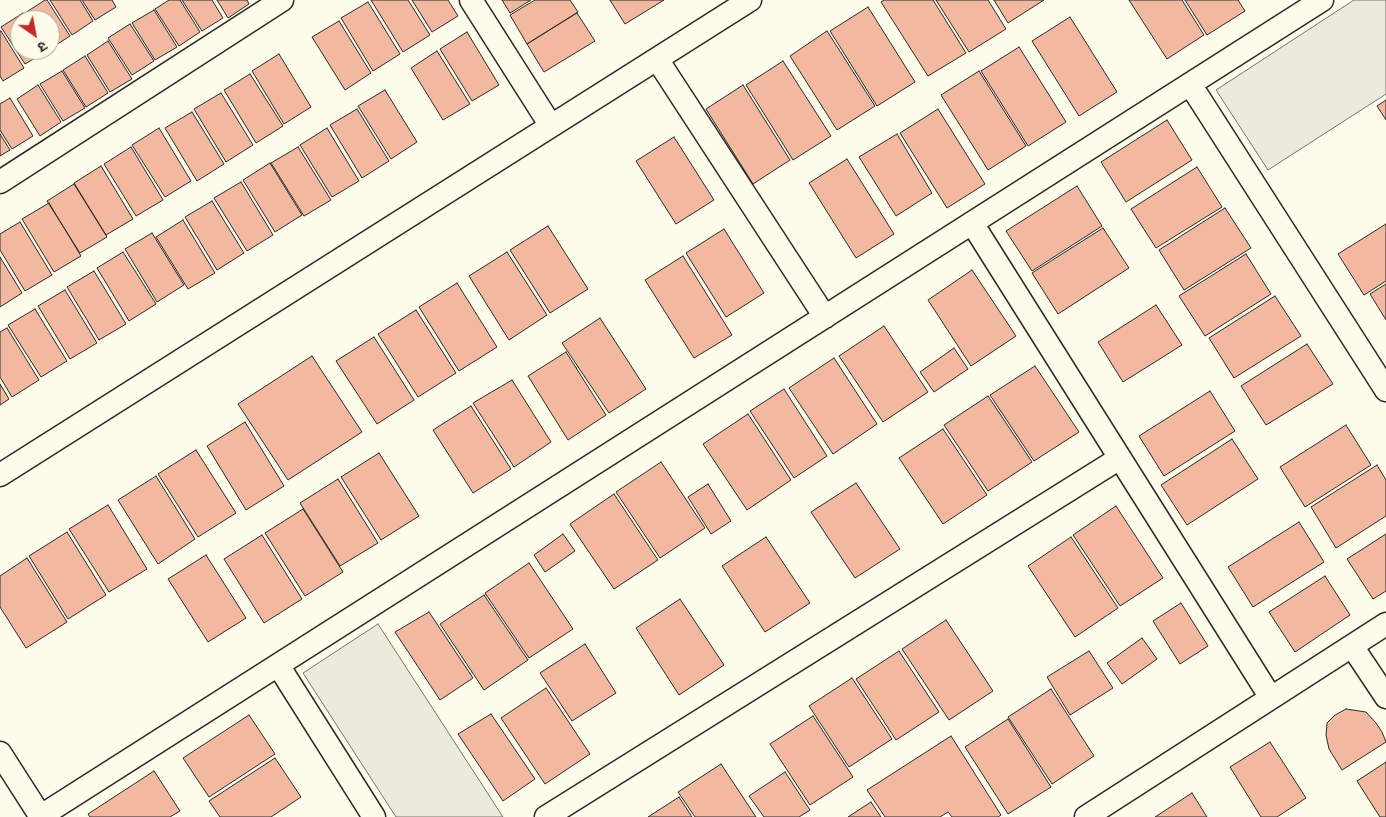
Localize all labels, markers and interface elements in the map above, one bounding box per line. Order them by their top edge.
north arrow [10,10,60,60]
text: उ [34,37,51,57]

